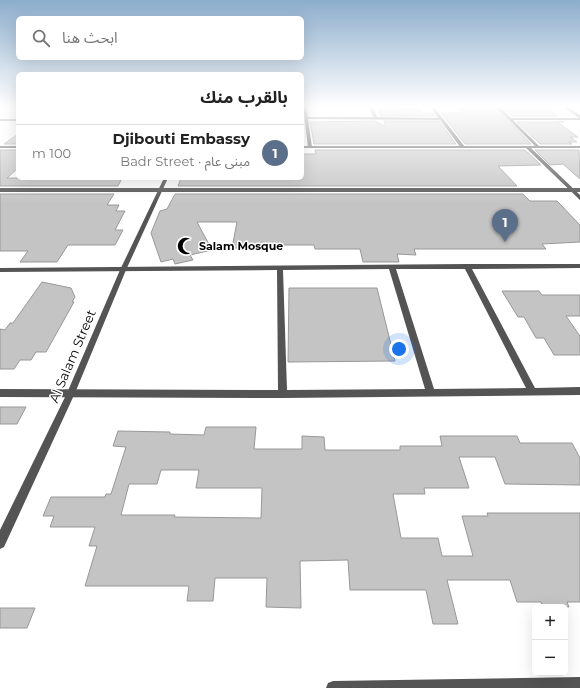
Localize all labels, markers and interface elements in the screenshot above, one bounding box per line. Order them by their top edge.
search box [16,16,304,60]
icon: search [30,27,52,49]
text: ابحث هنا [62,28,118,47]
text: بالقرب منك [200,87,288,107]
text: Djibouti Embassy [113,129,250,148]
text: 100 m [32,145,71,161]
text: 1 [272,145,278,161]
text: مبنى عام · Badr Street [120,153,250,169]
pin: 1 [492,209,518,242]
mosque icon: Salam Mosque [176,236,196,256]
place label: Salam Mosque [199,239,283,253]
street label: Al Salam Street [45,307,99,405]
your location [389,339,409,359]
map controls [532,604,568,676]
button: + [532,604,568,640]
button: − [532,640,568,676]

